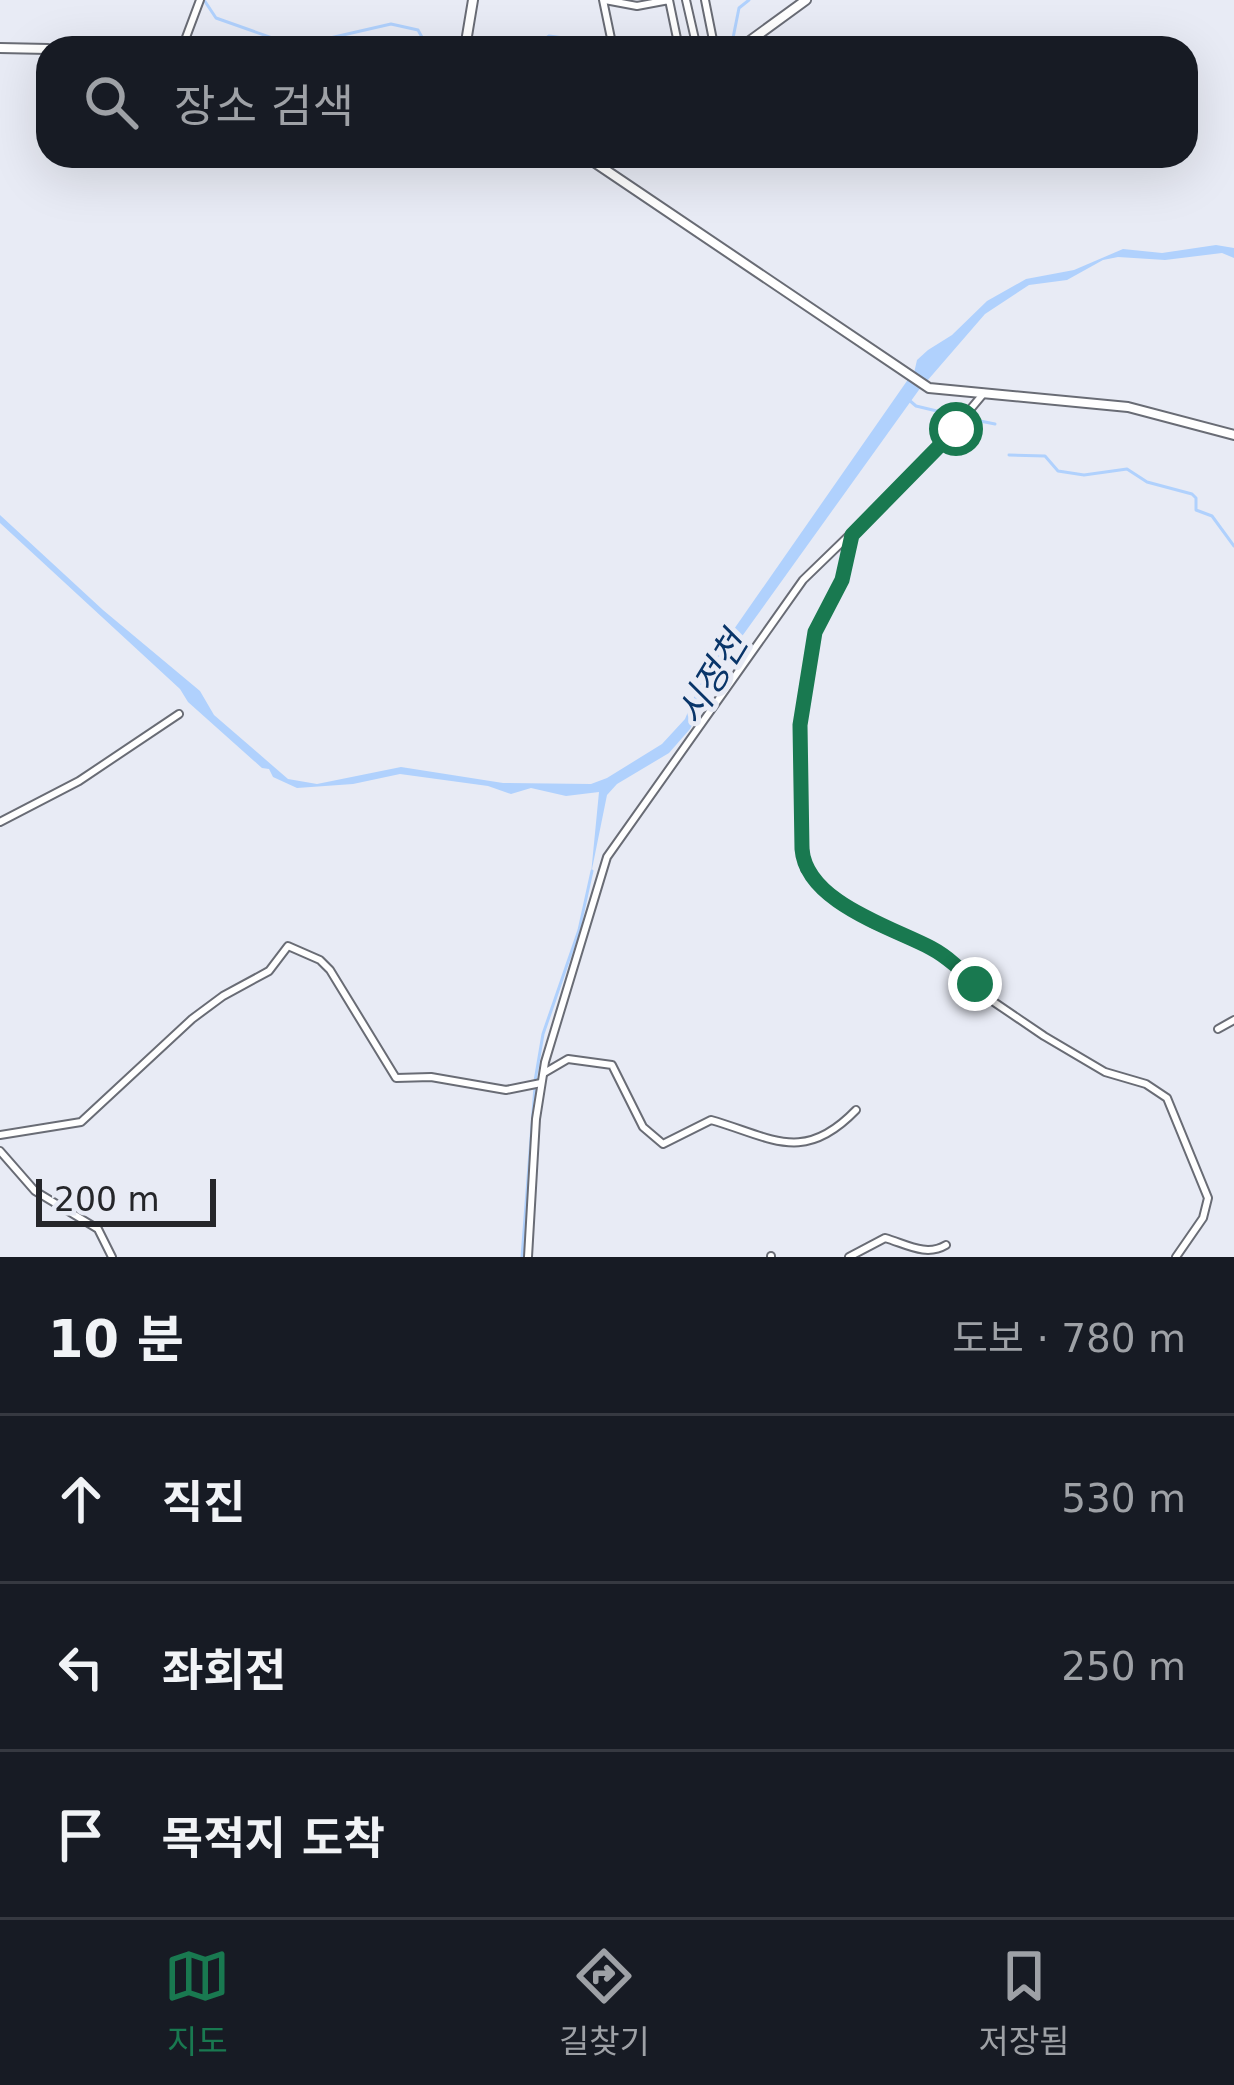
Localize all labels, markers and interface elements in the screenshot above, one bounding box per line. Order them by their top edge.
search box [36,36,1198,168]
icon: search [78,69,144,135]
text: 장소 검색 [174,80,354,133]
route start [929,402,983,456]
water label: 시정천 [669,622,757,731]
route end [948,957,1002,1011]
scale bar [36,1173,216,1226]
text: 200 m [54,1180,160,1219]
text: 10 분 [48,1310,184,1369]
text: 도보 · 780 m [952,1316,1186,1361]
icon: ahead [48,1466,114,1532]
text: 직진 [162,1476,245,1529]
text: 530 m [1061,1476,1186,1521]
icon: left [48,1634,114,1700]
text: 좌회전 [162,1644,286,1697]
text: 250 m [1061,1644,1186,1689]
icon: arrive [48,1802,114,1868]
text: 목적지 도착 [162,1812,385,1865]
tab: 지도 [164,1943,230,2063]
tab: 길찾기 [559,1943,650,2063]
tab: 저장됨 [979,1943,1070,2063]

